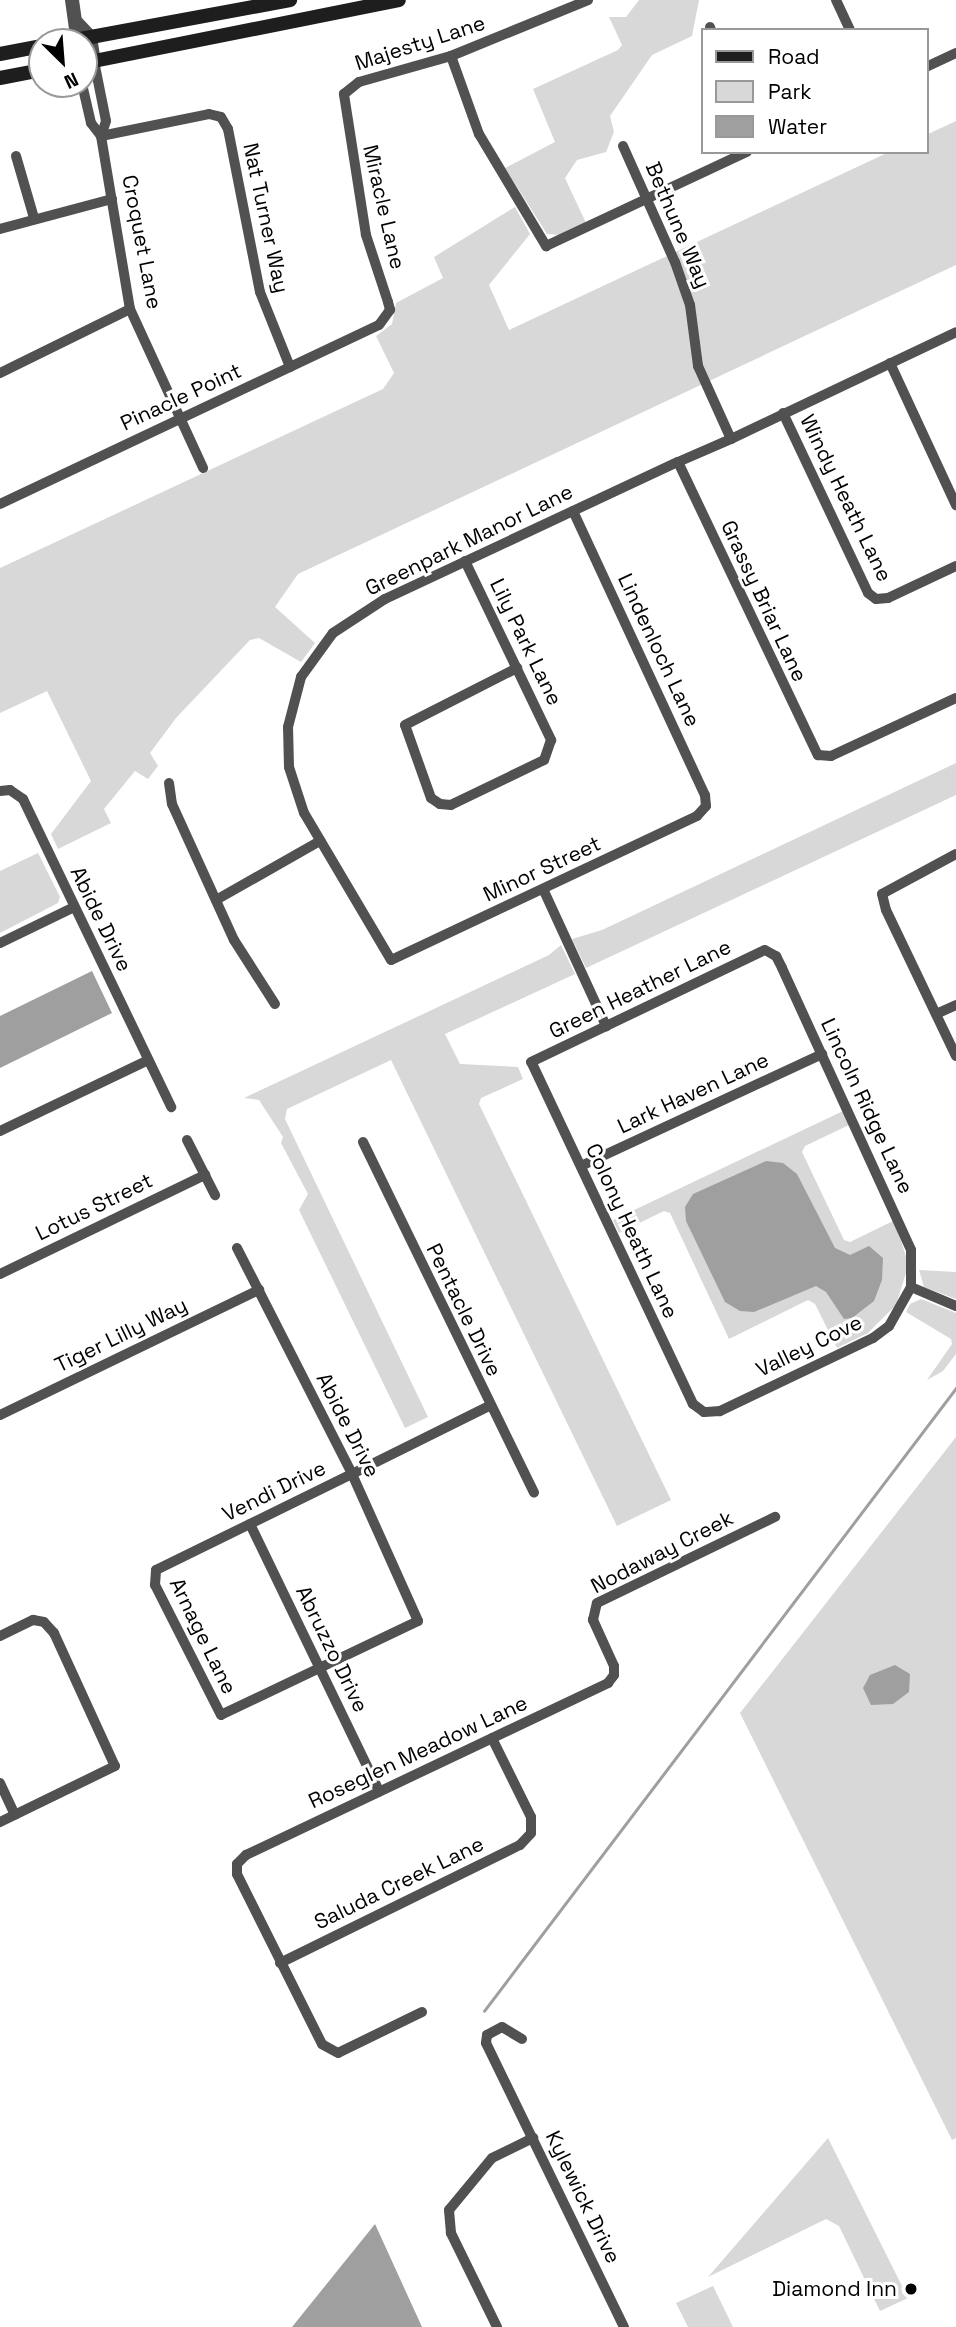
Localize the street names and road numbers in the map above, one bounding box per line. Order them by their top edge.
street label: Majesty Lane [352,10,488,76]
street label: Nat Turner Way [238,140,294,296]
street label: Miracle Lane [357,142,411,272]
street label: Bethune Way [640,158,716,292]
street label: Croquet Lane [117,173,167,311]
street label: Pinacle Point [116,358,246,436]
street label: Windy Heath Lane [795,410,897,586]
street label: Greenpark Manor Lane [361,479,577,601]
street label: Grassy Briar Lane [716,516,812,686]
street label: Lindenloch Lane [612,569,706,731]
street label: Lily Park Lane [484,574,568,710]
street label: Minor Street [479,831,605,907]
street label: Abide Drive [65,862,137,976]
street label: Green Heather Lane [545,934,735,1044]
street label: Lincoln Ridge Lane [815,1014,919,1198]
street label: Lark Haven Lane [613,1047,773,1139]
street label: Colony Heath Lane [580,1140,684,1322]
street label: Lotus Street [31,1168,157,1246]
street label: Pentacle Drive [421,1240,507,1380]
street label: Tiger Lilly Way [51,1292,191,1378]
street label: Valley Cove [752,1310,866,1382]
street label: Abide Drive [311,1369,385,1481]
street label: Vendi Drive [218,1455,330,1527]
street label: Nodaway Creek [587,1505,737,1599]
street label: Arnage Lane [164,1574,242,1698]
street label: Abruzzo Drive [290,1582,374,1716]
street label: Roseglen Meadow Lane [304,1690,532,1814]
street label: Saluda Creek Lane [310,1831,488,1935]
street label: Kylewick Drive [540,2127,626,2267]

